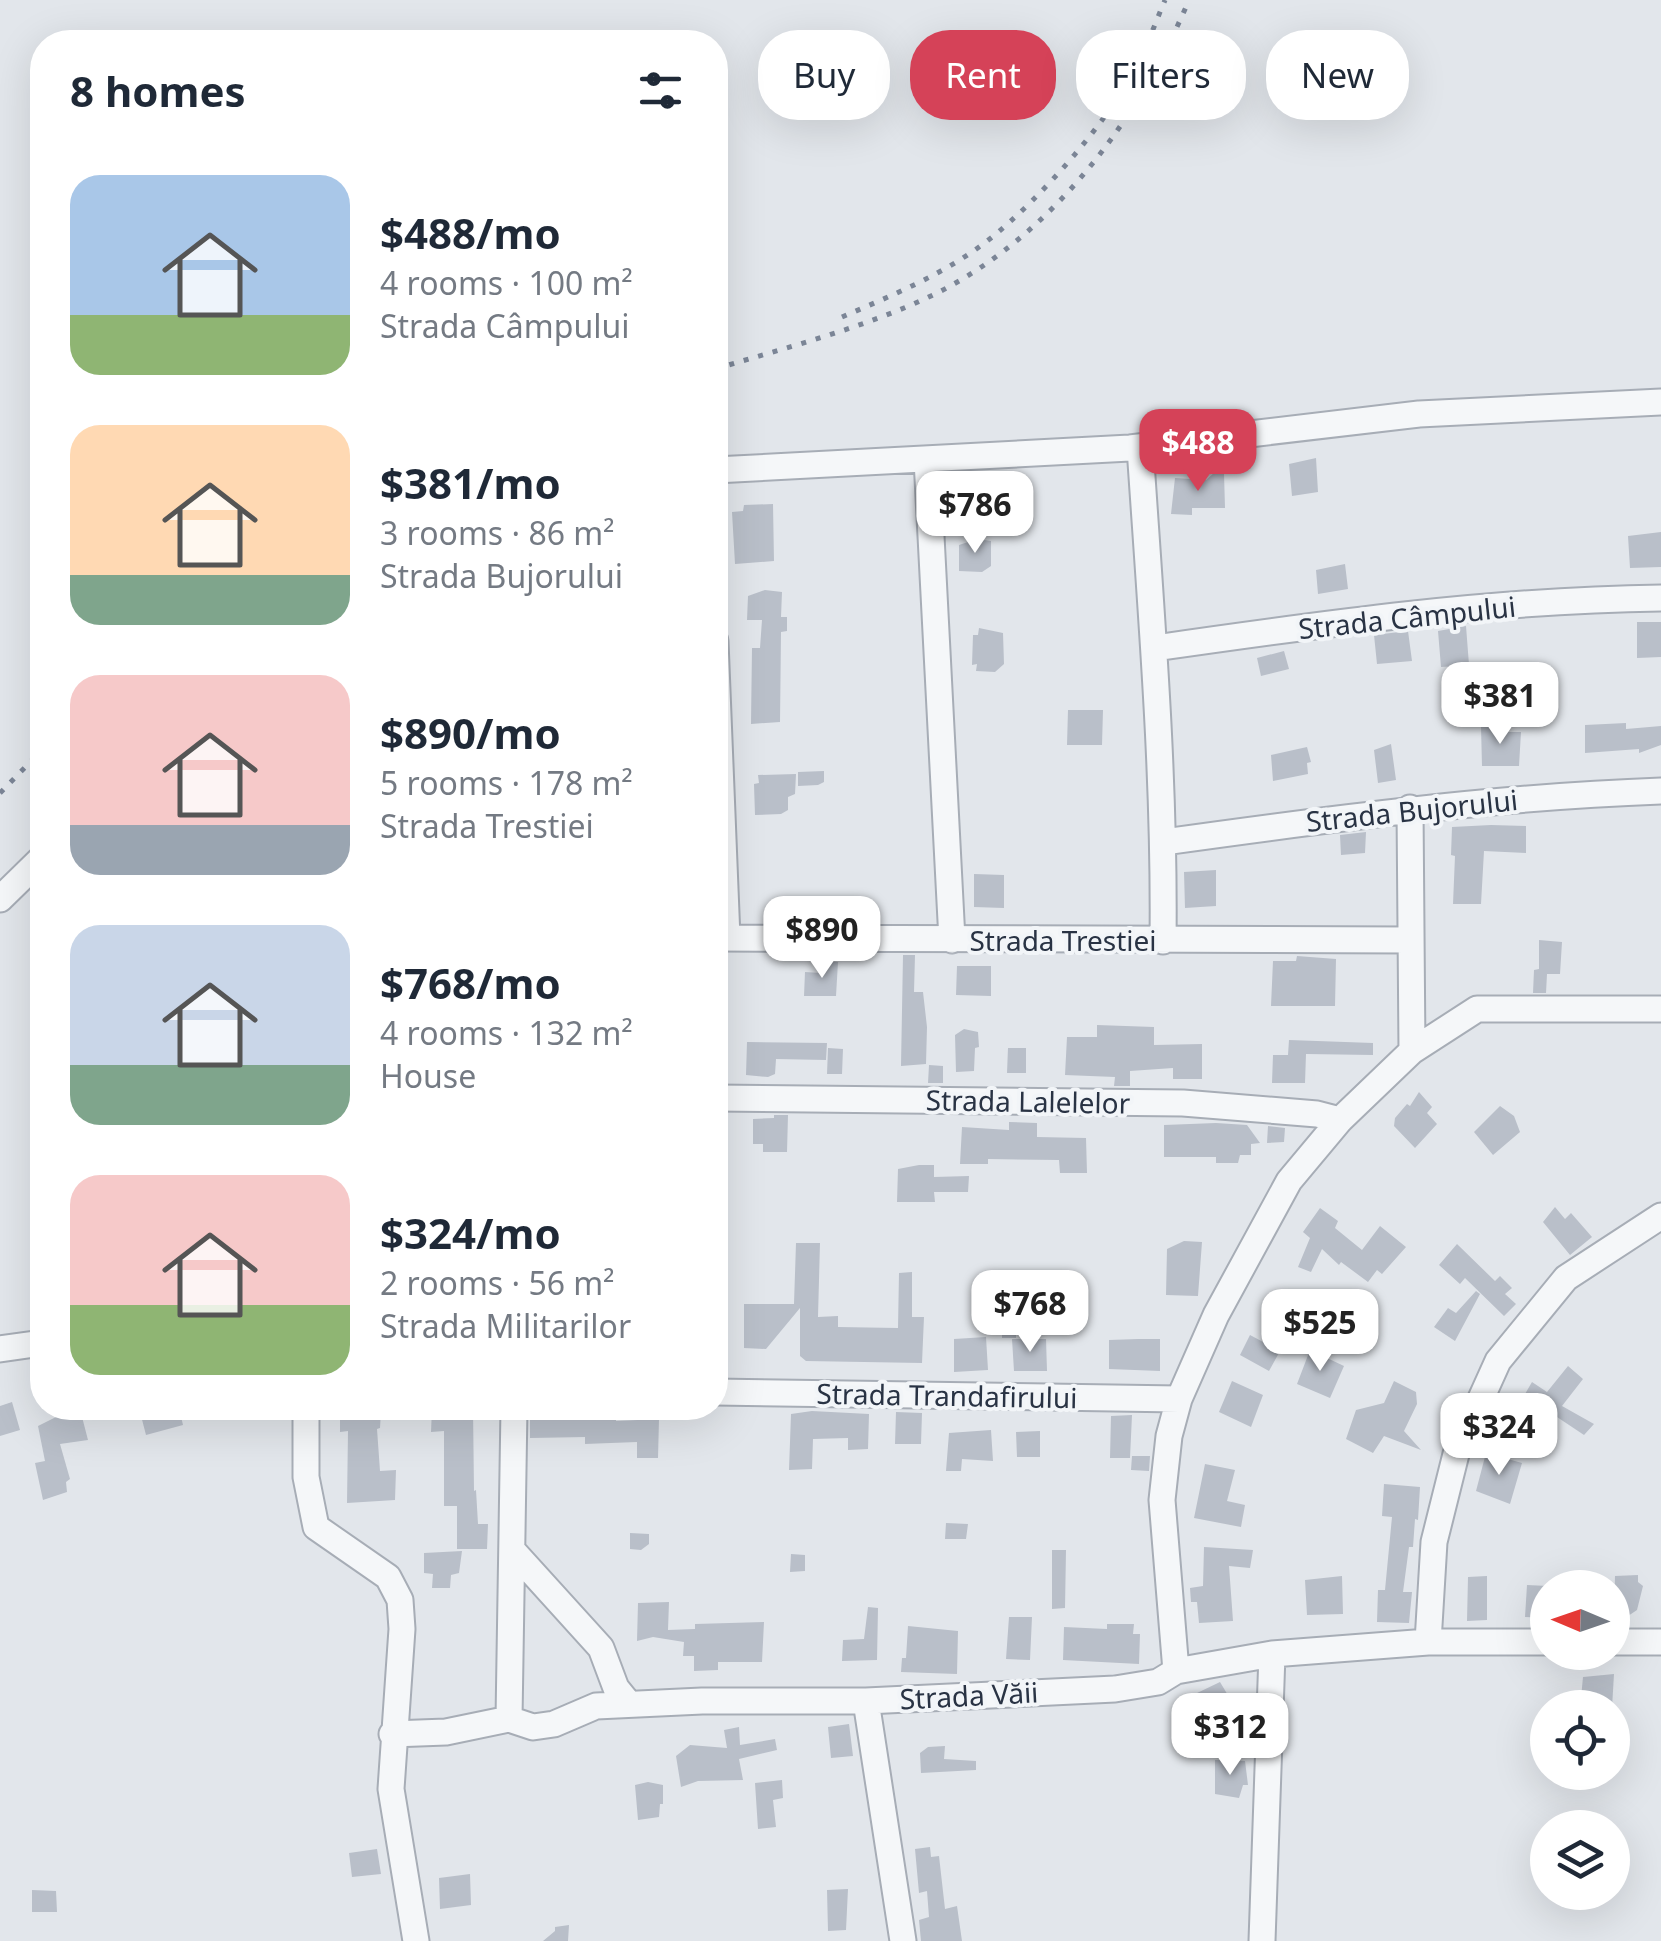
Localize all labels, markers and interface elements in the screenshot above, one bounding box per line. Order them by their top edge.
chip: Buy [758,30,890,120]
chip: Rent [910,30,1056,120]
chip: Filters [1076,30,1246,120]
chip: New [1266,30,1409,120]
text: 8 homes [70,62,246,119]
icon: filters [633,63,688,118]
text: $488/mo [380,204,561,261]
icon: home [150,215,270,335]
text: 4 rooms · 100 m² [380,261,633,304]
text: Strada Câmpului [380,304,629,347]
pin: $488 [1139,409,1257,494]
text: $488 [1161,420,1235,463]
text: $381/mo [380,454,561,511]
icon: home [150,465,270,585]
pin: $786 [916,471,1034,556]
text: $786 [938,482,1012,525]
text: 3 rooms · 86 m² [380,511,614,554]
text: Strada Bujorului [380,554,623,597]
street label: Strada Câmpului [1296,587,1517,647]
pin: $381 [1441,662,1559,747]
text: $381 [1463,673,1537,716]
text: $890/mo [380,704,561,761]
icon: home [150,715,270,835]
text: 5 rooms · 178 m² [380,761,633,804]
street label: Strada Bujorului [1304,780,1520,840]
text: Strada Trestiei [380,804,594,847]
pin: $890 [763,896,881,981]
text: $890 [785,907,859,950]
street label: Strada Trestiei [969,921,1157,959]
text: $768/mo [380,954,561,1011]
icon: home [150,965,270,1085]
text: 4 rooms · 132 m² [380,1011,633,1054]
text: House [380,1054,476,1097]
street label: Strada Lalelelor [925,1080,1131,1122]
text: $324/mo [380,1204,561,1261]
icon: home [150,1215,270,1335]
text: 2 rooms · 56 m² [380,1261,614,1304]
pin: $768 [971,1270,1089,1355]
text: $768 [993,1281,1067,1324]
pin: $525 [1261,1289,1379,1374]
text: $525 [1283,1300,1357,1343]
text: Strada Militarilor [380,1304,631,1347]
street label: Strada Trandafirului [816,1374,1078,1416]
pin: $324 [1440,1393,1558,1478]
text: $324 [1462,1404,1536,1447]
north arrow [1530,1570,1630,1670]
map controls [1530,1570,1630,1910]
street label: Strada Văii [899,1672,1039,1718]
button: locate [1530,1690,1630,1790]
pin: $312 [1171,1693,1289,1778]
text: $312 [1193,1704,1267,1747]
button: layers [1530,1810,1630,1910]

